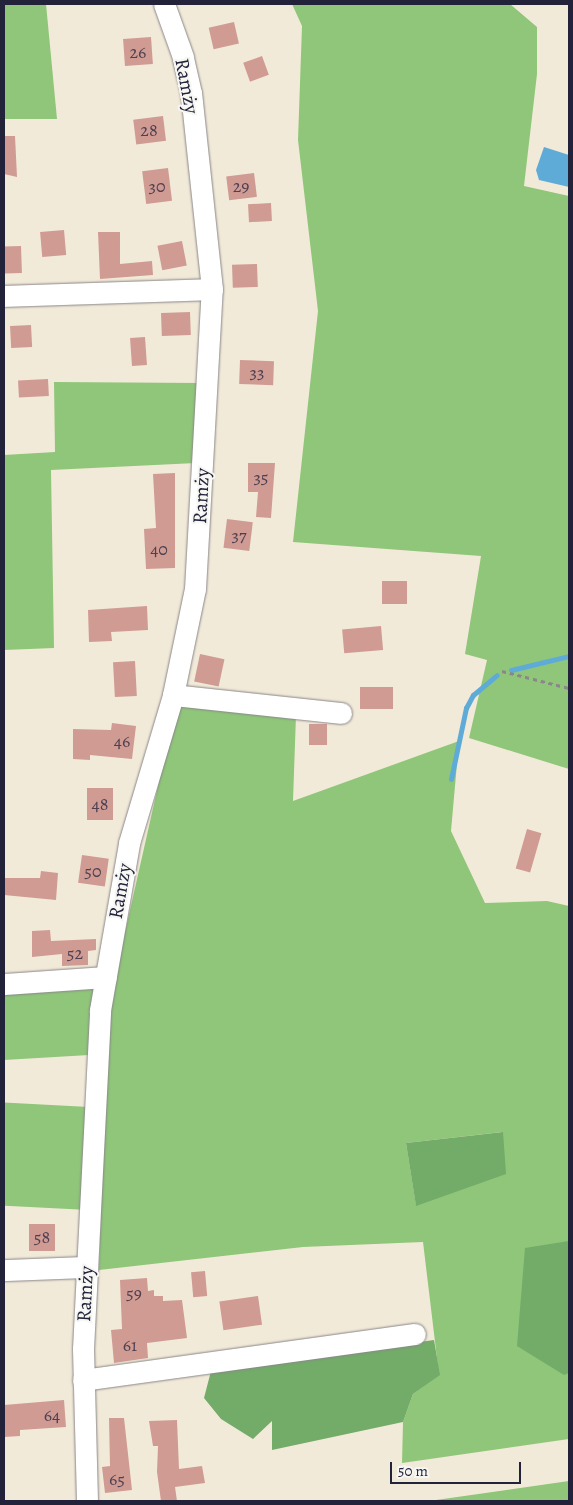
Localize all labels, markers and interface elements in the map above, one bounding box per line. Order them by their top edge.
house number: 26 [130,41,146,63]
street label: Ramży [170,56,204,116]
house number: 28 [140,119,158,141]
house number: 30 [148,175,166,197]
house number: 29 [233,175,249,197]
house number: 33 [250,361,264,383]
house number: 35 [253,466,269,488]
street label: Ramży [188,467,214,525]
house number: 37 [231,524,247,546]
house number: 40 [150,538,168,560]
house number: 46 [114,730,130,752]
house number: 48 [92,793,108,815]
house number: 50 [84,860,102,882]
street label: Ramży [103,861,137,921]
house number: 52 [67,942,83,964]
house number: 58 [34,1226,50,1248]
street label: Ramży [72,1265,98,1323]
house number: 59 [126,1282,142,1304]
house number: 61 [123,1334,137,1356]
house number: 64 [44,1404,60,1426]
scale bar [393,1452,524,1484]
text: 50 m [398,1461,428,1481]
house number: 65 [109,1468,125,1490]

